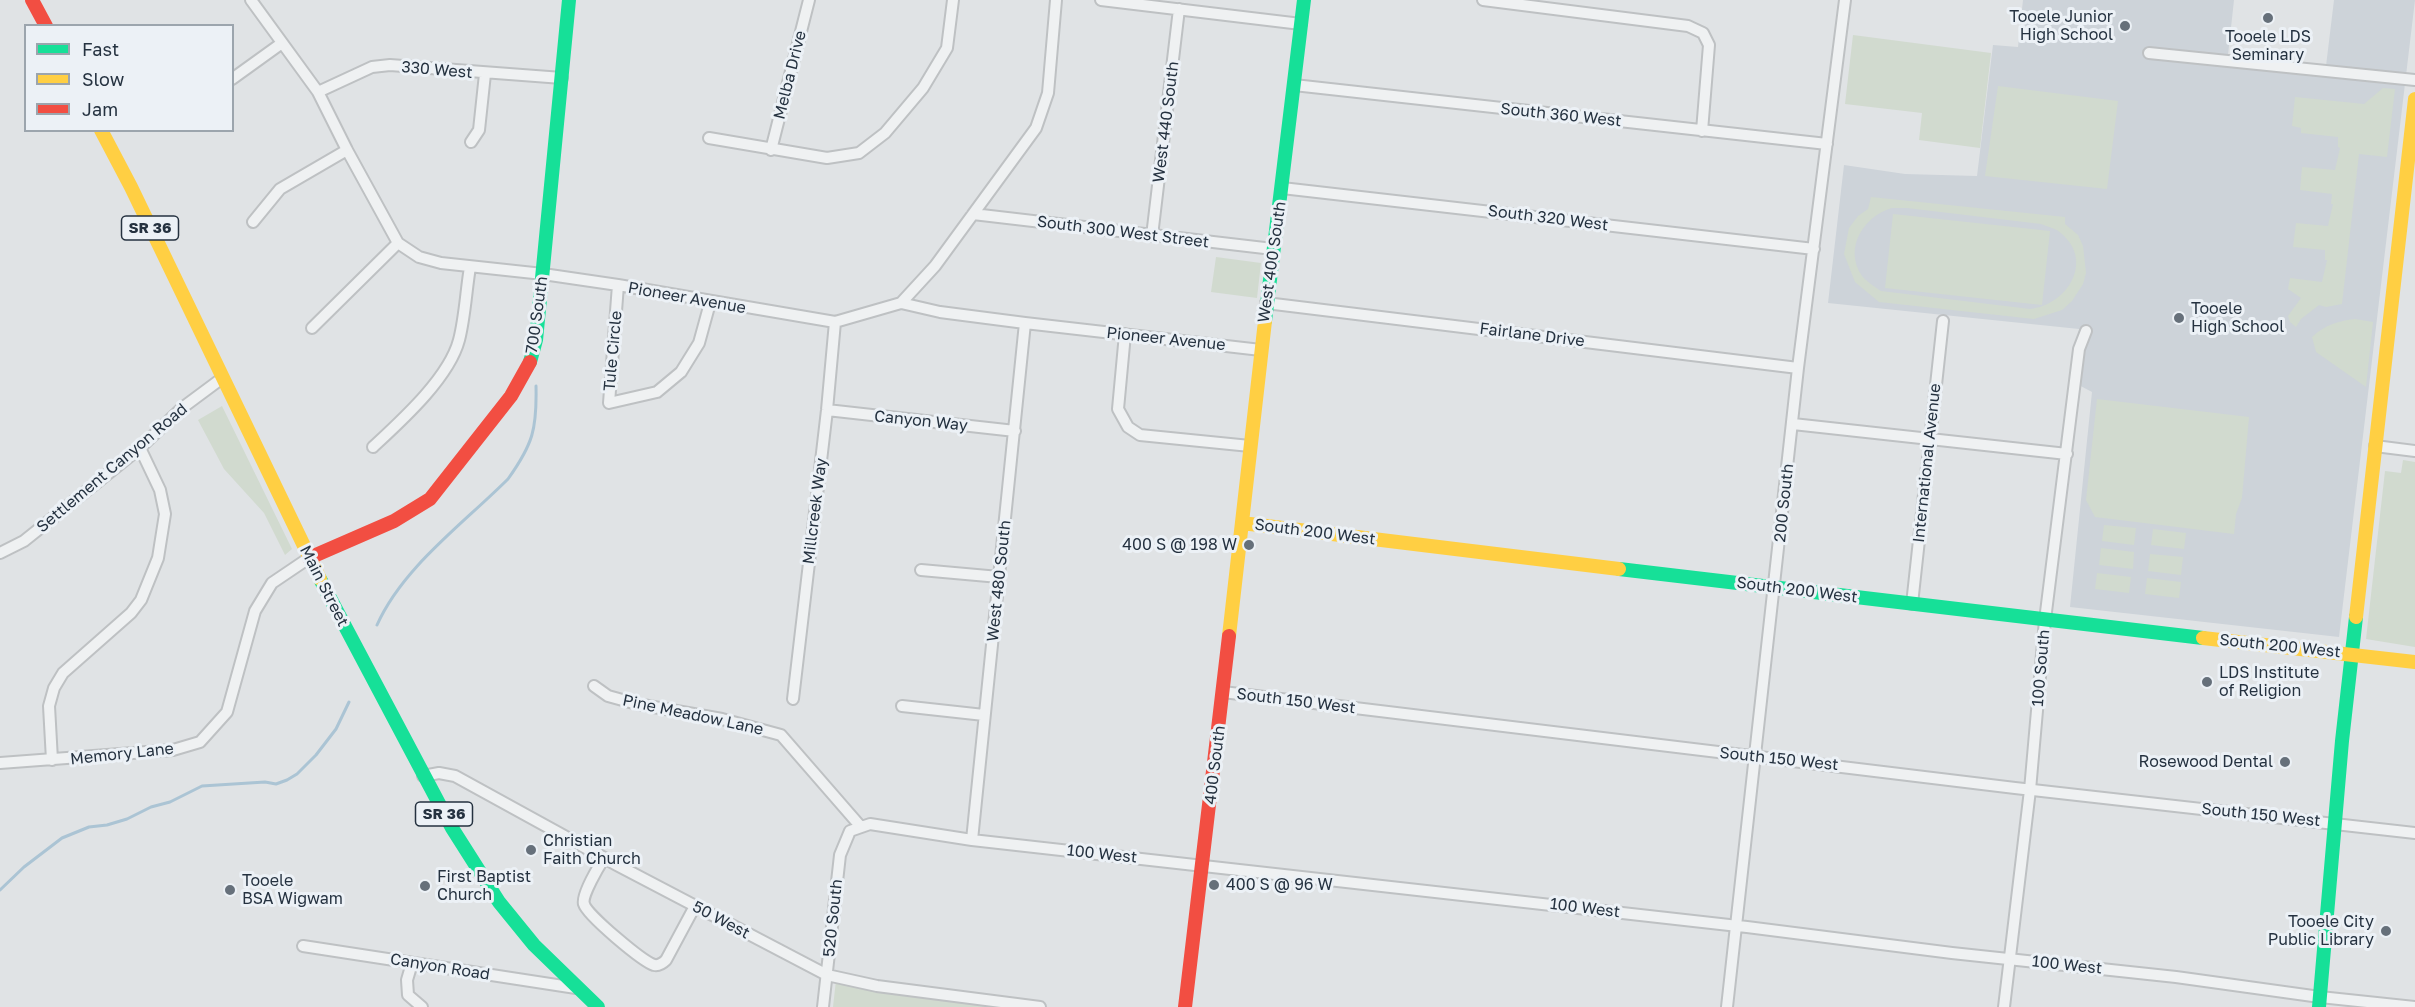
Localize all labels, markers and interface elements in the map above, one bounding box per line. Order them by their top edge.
place label: Tooele Junior High School [2009,7,2113,45]
marker: Tooele LDS Seminary [2261,11,2275,25]
marker: Tooele Junior High School [2118,19,2132,33]
legend [24,24,234,132]
place label: Tooele LDS Seminary [2225,27,2311,65]
street label: Melba Drive [770,29,810,121]
text: Fast [82,38,119,60]
street label: 330 West [401,57,473,83]
street label: West 440 South [1149,60,1183,184]
text: Slow [82,68,124,90]
text: Jam [82,98,118,120]
street label: South 360 West [1500,99,1622,131]
street label: West 400 South [1254,200,1290,324]
street label: South 320 West [1487,201,1609,235]
street label: South 300 West Street [1036,212,1210,252]
road number: SR 36 [122,216,178,240]
street label: 700 South [522,275,552,355]
street label: Pioneer Avenue [626,278,748,318]
place label: Tooele High School [2191,299,2284,337]
street label: Tule Circle [600,310,626,392]
marker: Tooele High School [2172,311,2186,325]
street label: Fairlane Drive [1478,319,1586,351]
street label: Pioneer Avenue [1106,323,1226,355]
street label: International Avenue [1909,382,1945,544]
street label: Settlement Canyon Road [33,399,191,537]
street label: Canyon Way [873,407,969,435]
street label: Millcreek Way [799,457,831,565]
street label: 200 South [1770,463,1798,543]
street label: South 200 West [1253,515,1377,549]
street label: West 480 South [983,519,1015,643]
place label: 400 S @ 198 W [1122,535,1237,555]
marker: 400 S @ 198 W [1242,538,1256,552]
street label: Main Street [295,542,353,630]
street label: South 200 West [1735,573,1859,607]
street label: 100 South [2028,629,2054,707]
street label: South 200 West [2218,630,2342,662]
place label: LDS Institute of Religion [2219,663,2319,701]
marker: LDS Institute of Religion [2200,675,2214,689]
street label: South 150 West [1235,684,1357,718]
street label: Pine Meadow Lane [621,691,765,739]
street label: 400 South [1201,724,1229,806]
street label: Memory Lane [69,739,175,769]
street label: South 150 West [1719,743,1839,775]
place label: Rosewood Dental [2139,752,2273,772]
marker: Rosewood Dental [2278,755,2292,769]
street label: South 150 West [2201,799,2321,831]
road number: SR 36 [416,802,472,826]
place label: Christian Faith Church [543,831,641,869]
street label: 100 West [1066,841,1138,867]
marker: Christian Faith Church [524,843,538,857]
place label: First Baptist Church [437,867,531,905]
place label: Tooele BSA Wigwam [242,871,343,909]
place label: 400 S @ 96 W [1226,875,1333,895]
street label: 520 South [819,878,847,958]
marker: 400 S @ 96 W [1207,878,1221,892]
marker: First Baptist Church [418,879,432,893]
marker: Tooele BSA Wigwam [223,883,237,897]
street label: 100 West [1549,894,1621,922]
street label: 50 West [689,897,753,943]
place label: Tooele City Public Library [2268,912,2374,950]
marker: Tooele City Public Library [2379,924,2393,938]
street label: Canyon Road [389,950,491,984]
street label: 100 West [2031,952,2103,978]

